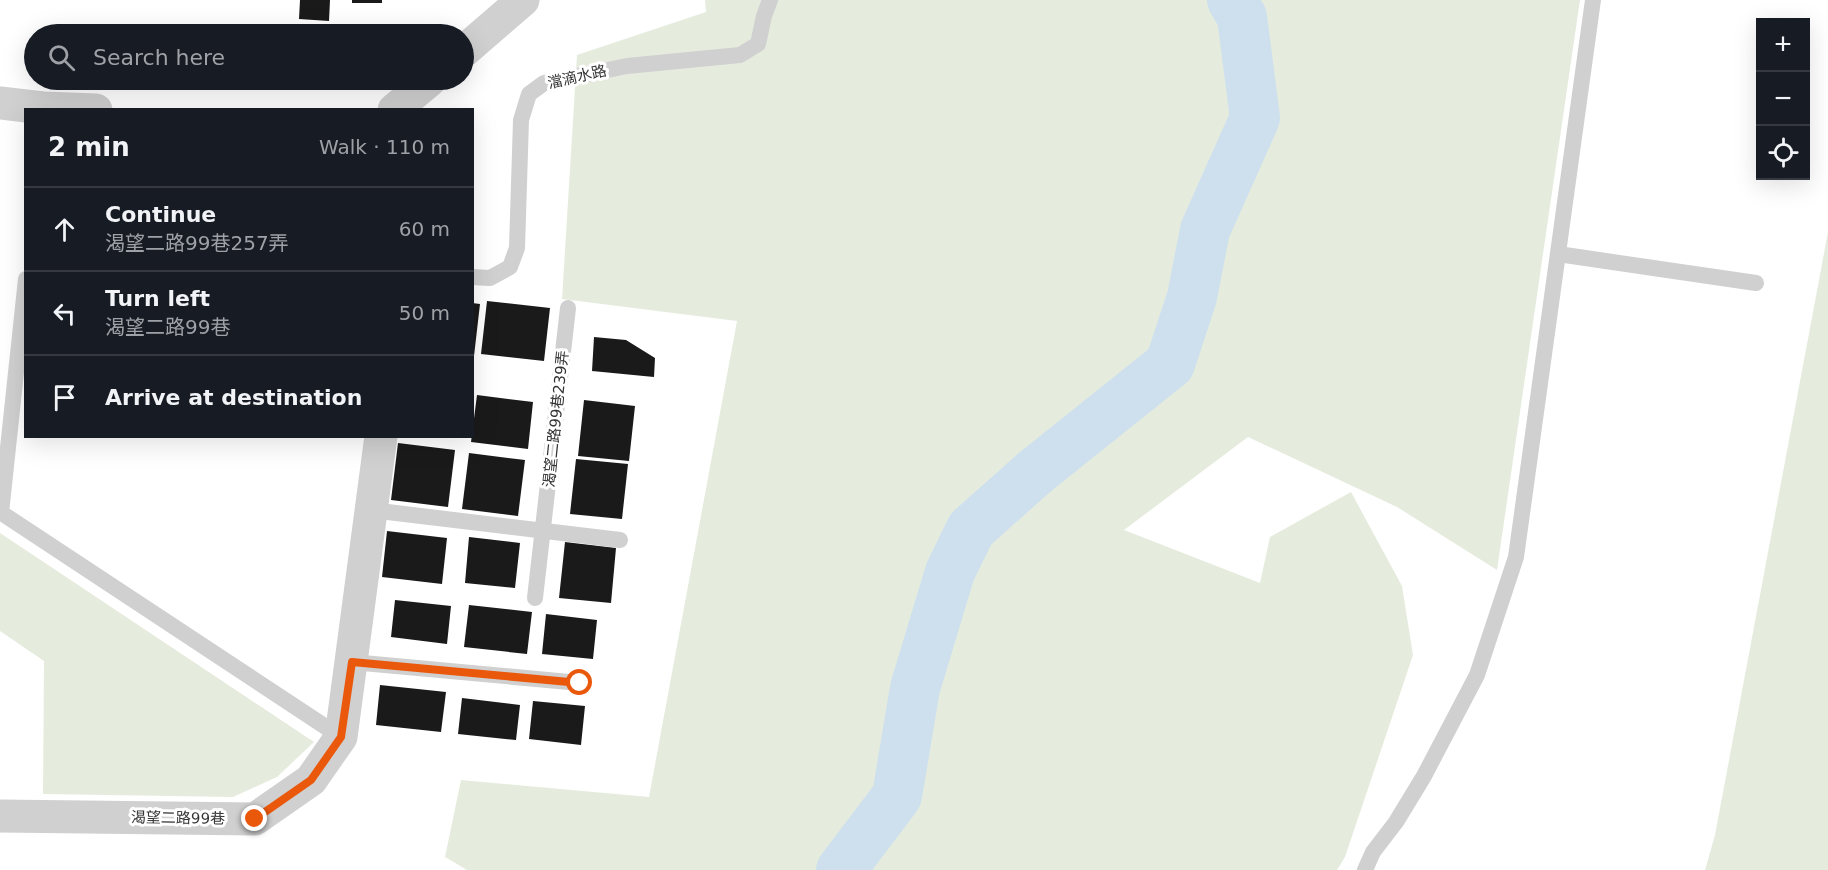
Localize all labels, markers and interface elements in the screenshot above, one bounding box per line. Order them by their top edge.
map controls [1756,18,1810,180]
button: + [1756,18,1810,72]
search box [24,24,474,90]
icon: search [45,41,78,74]
text: Search here [93,45,225,70]
street label: 澢滴水路 [546,61,608,93]
button: − [1756,72,1810,126]
button: locate [1756,126,1810,180]
text: 2 min [48,132,130,162]
text: Walk · 110 m [319,135,450,159]
text: Continue [105,202,216,227]
icon: ahead [48,213,81,246]
text: 60 m [399,217,450,241]
text: 渴望二路99巷257弄 [105,231,289,255]
text: Turn left [105,286,210,311]
icon: left [48,297,81,330]
text: 50 m [399,301,450,325]
text: 渴望二路99巷 [105,315,230,339]
street label: 渴望二路99巷239弄 [540,350,572,488]
icon: arrive [48,381,81,414]
text: Arrive at destination [105,385,362,410]
route start [566,669,592,695]
route end [241,805,267,831]
street label: 渴望二路99巷 [131,808,225,828]

